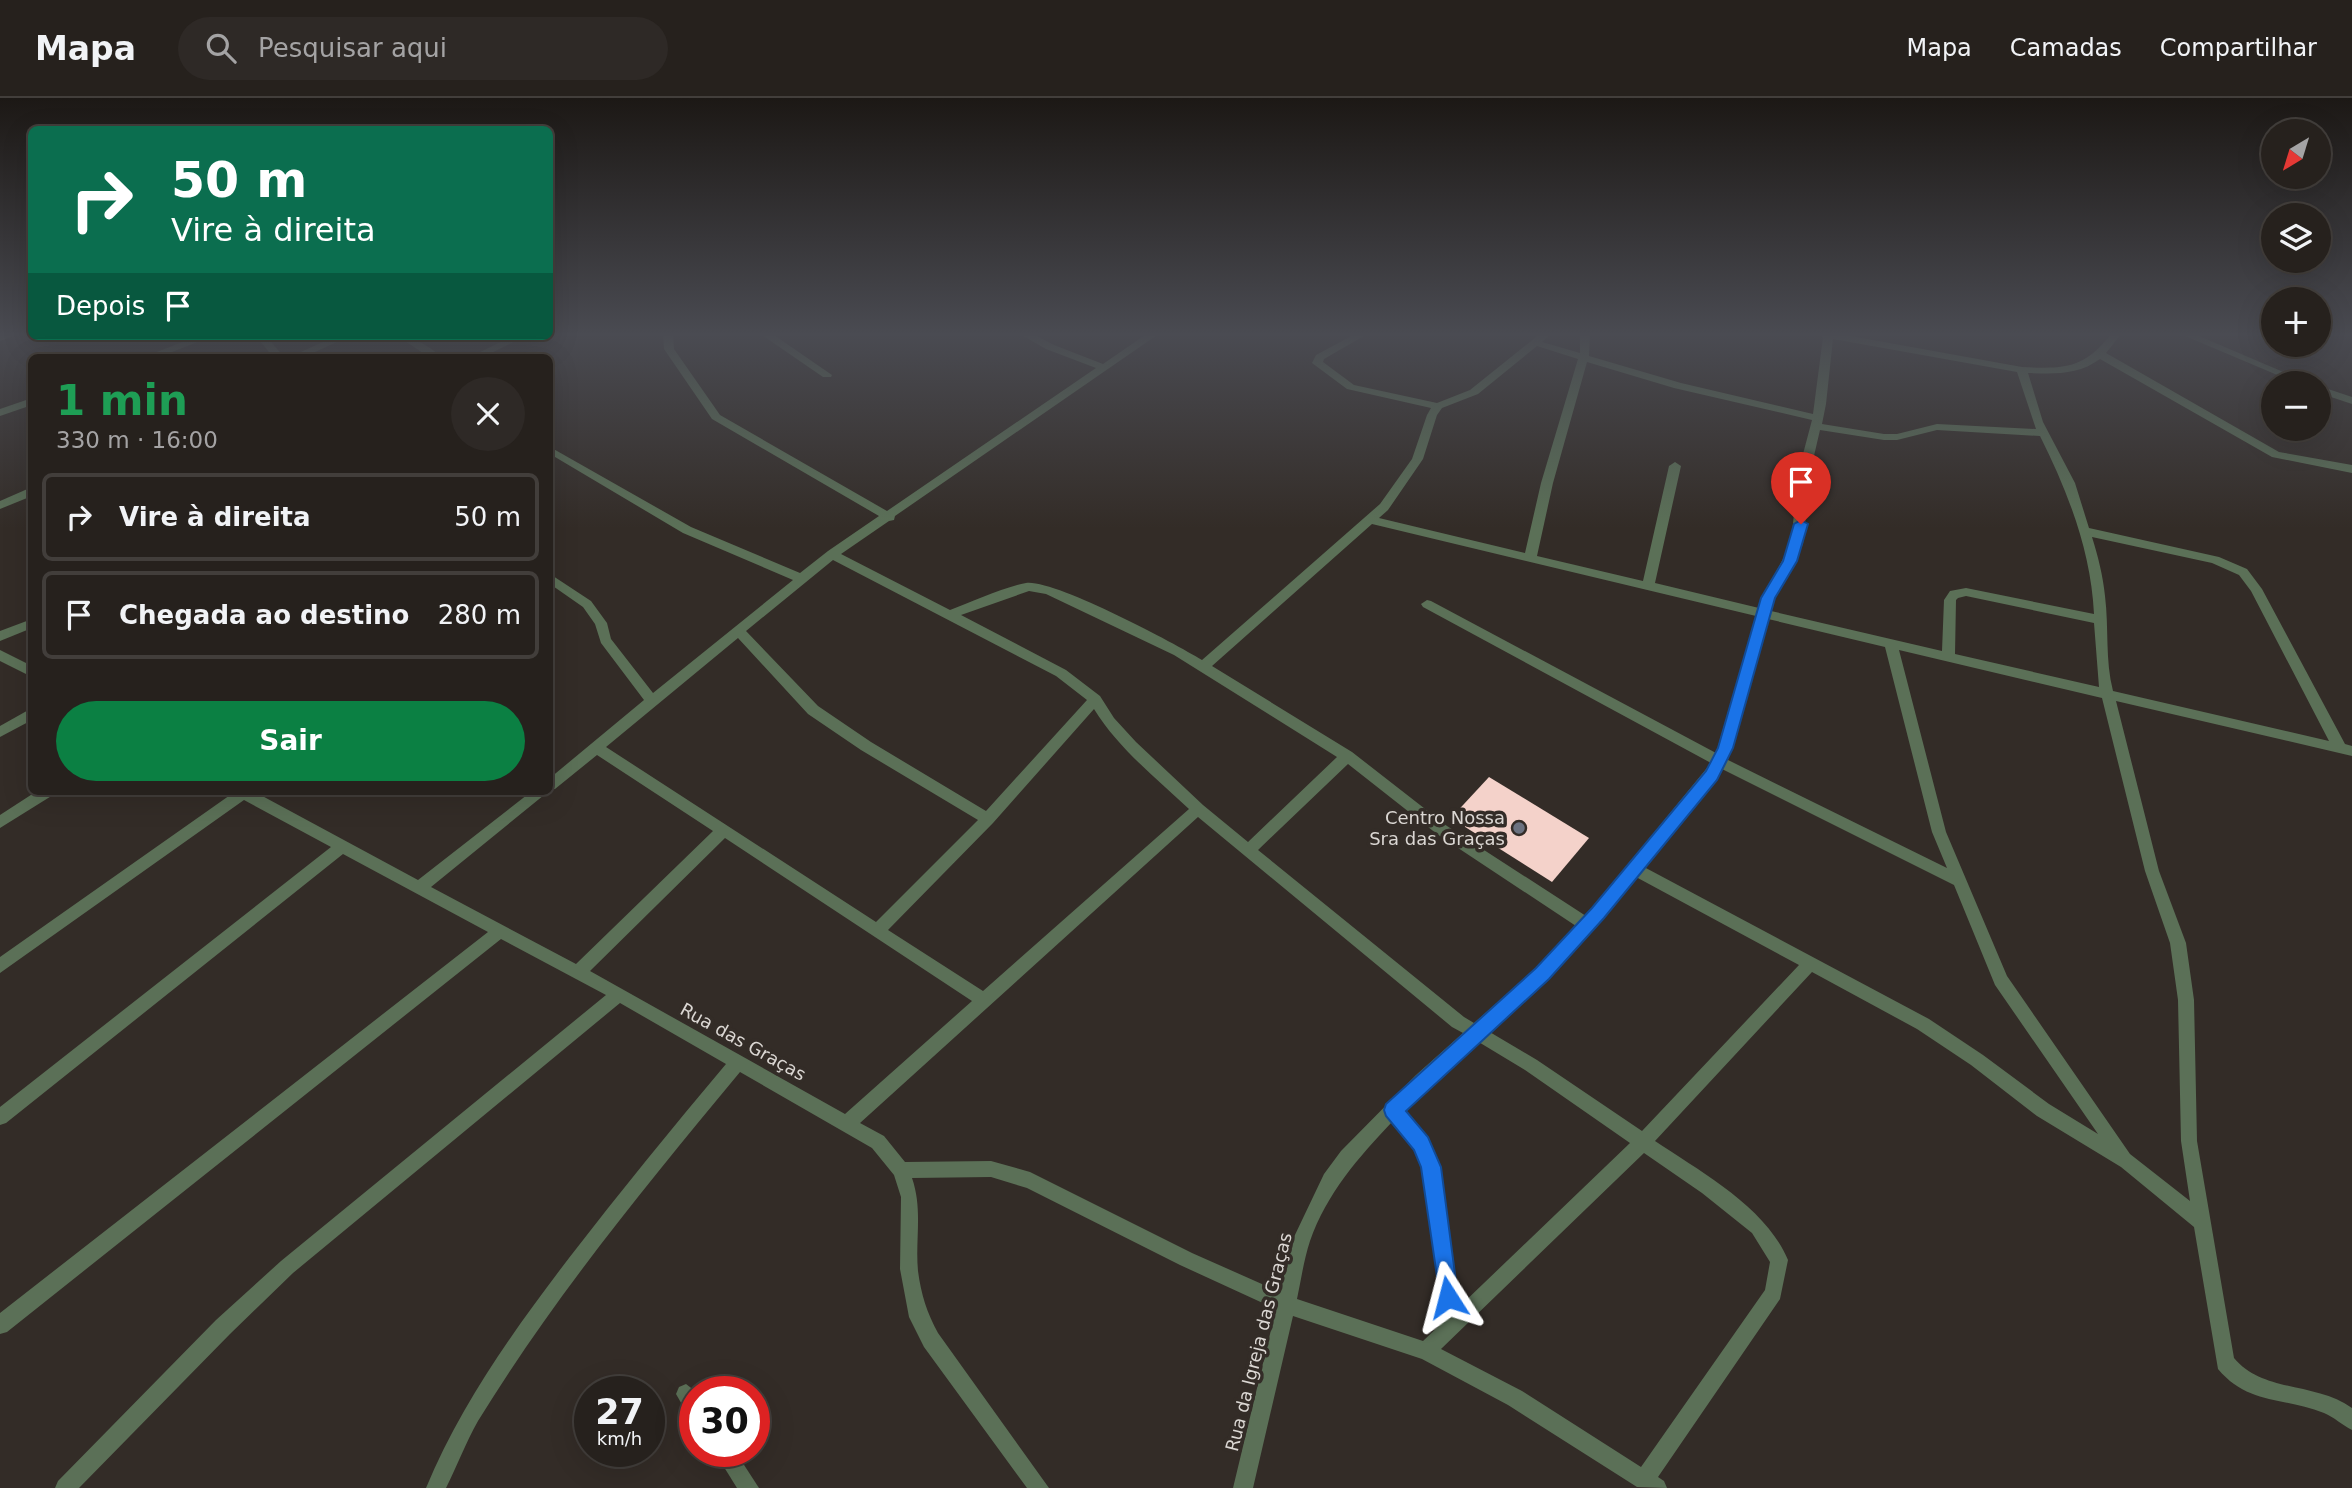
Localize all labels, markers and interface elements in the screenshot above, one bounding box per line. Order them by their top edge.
search box [178,17,668,80]
text: Mapa [35,29,136,68]
icon: search [202,29,240,67]
text: Pesquisar aqui [258,33,447,63]
text: Mapa [1906,34,1972,62]
text: Camadas [2010,34,2122,62]
text: Compartilhar [2160,34,2317,62]
north arrow [2261,119,2331,189]
map controls [2261,119,2331,441]
text: 50 m [171,152,307,209]
icon: right [56,154,147,245]
button: layers [2261,203,2331,273]
text: Vire à direita [171,211,376,249]
icon: arrive [159,287,197,325]
button: + [2261,287,2331,357]
text: Depois [56,291,145,321]
button: − [2261,371,2331,441]
text: 1 min [56,376,188,425]
button: close [451,377,525,451]
text: 330 m · 16:00 [56,427,218,453]
pin [1771,452,1831,524]
icon: arrive [1782,463,1820,501]
icon: right [60,498,98,536]
text: Vire à direita [119,502,311,532]
text: 50 m [454,502,521,532]
icon: arrive [60,596,98,634]
text: Chegada ao destino [119,600,409,630]
text: 280 m [438,600,521,630]
button: Sair [56,701,525,781]
place label: Centro Nossa Sra das Graças [1369,807,1505,849]
marker: Centro Nossa Sra das Graças [1511,820,1527,836]
street label: Rua das Graças [677,998,810,1085]
street label: Rua da Igreja das Graças [1221,1230,1296,1454]
position arrow [1411,1260,1485,1334]
speed limit sign: 30 [679,1376,770,1467]
text: 27 [595,1392,644,1432]
text: km/h [597,1428,642,1449]

